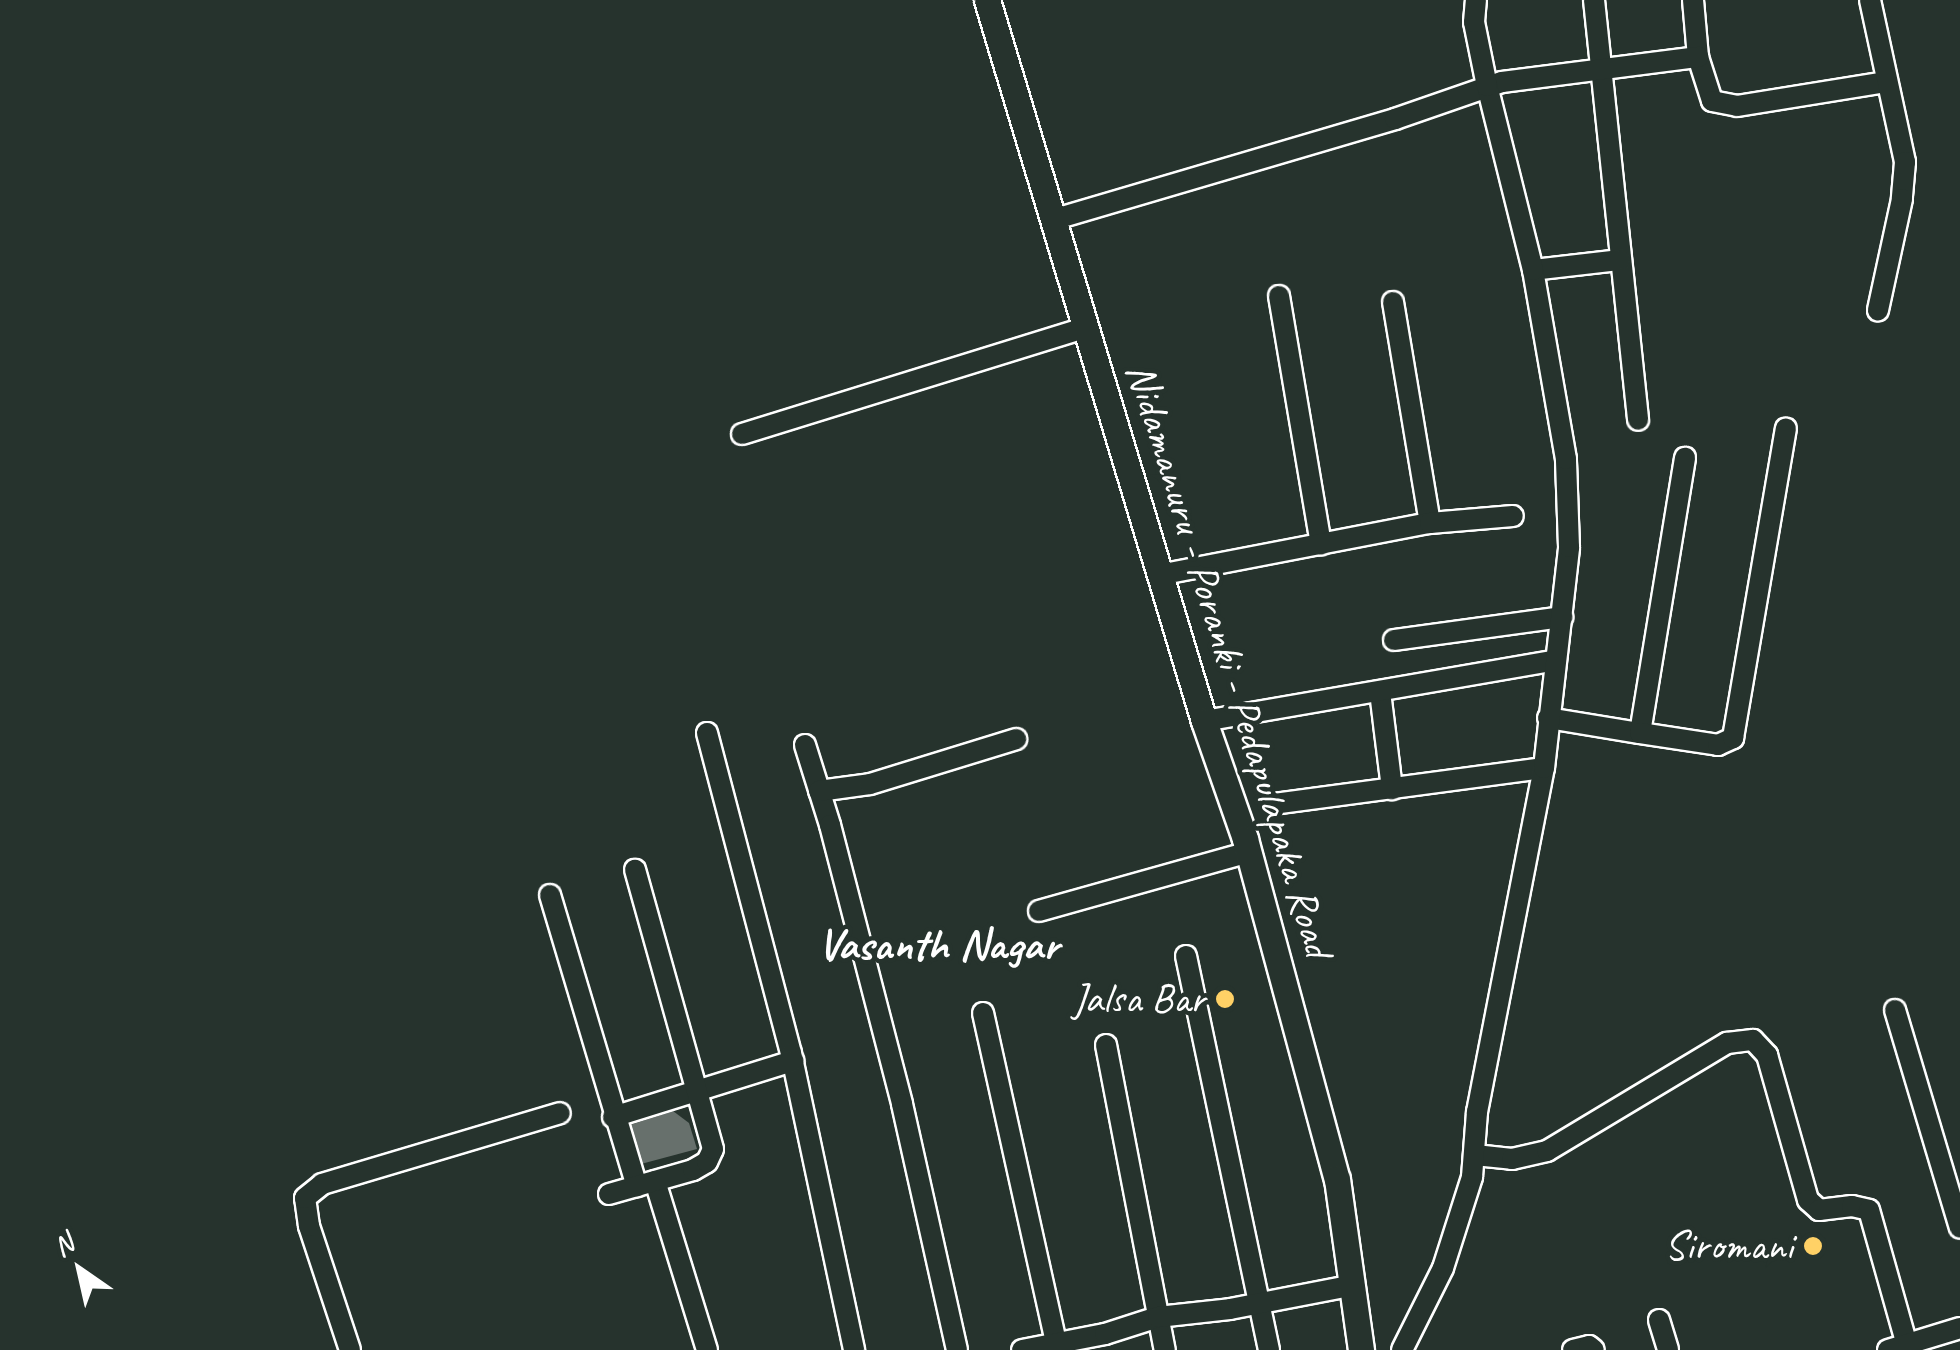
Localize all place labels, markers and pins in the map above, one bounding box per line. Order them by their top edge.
place label: Jalsa Bar [1070,974,1205,1024]
marker: Jalsa Bar [1214,988,1236,1010]
place label: Siromani [1664,1221,1793,1271]
marker: Siromani [1802,1235,1824,1257]

